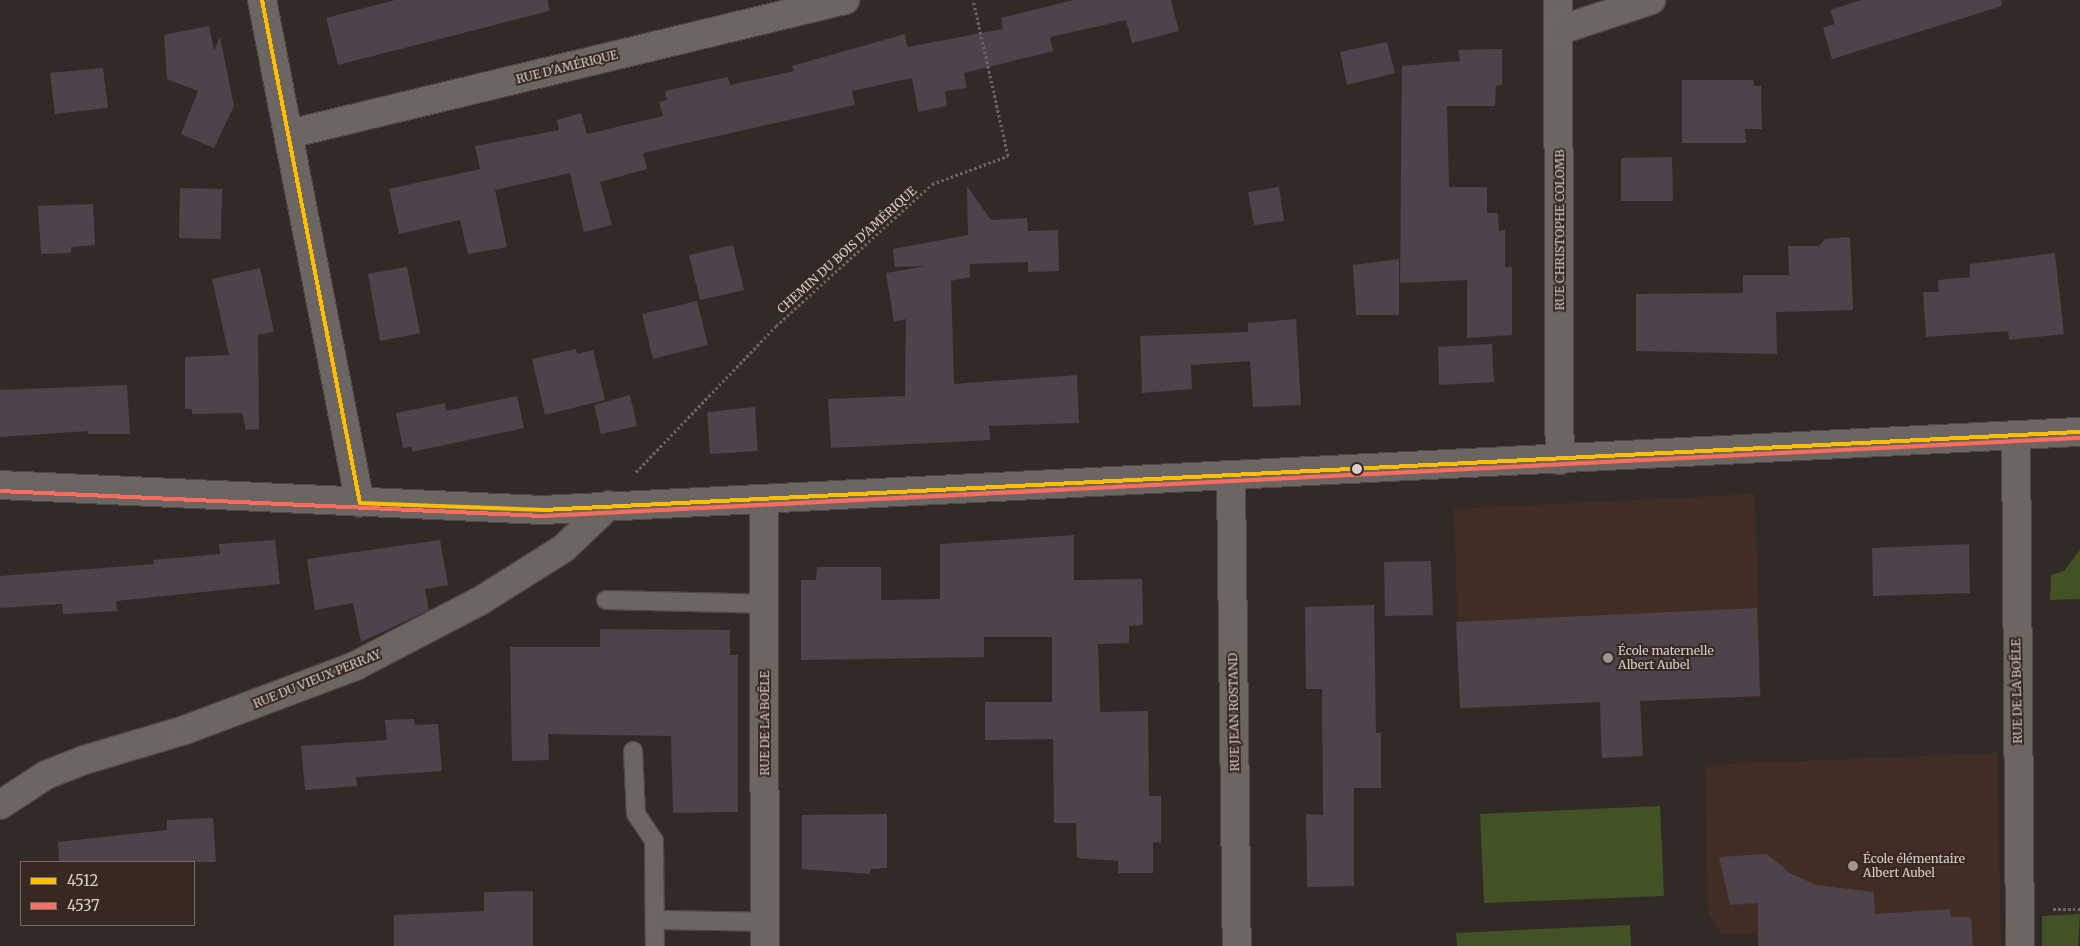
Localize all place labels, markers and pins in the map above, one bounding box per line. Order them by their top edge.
unlabelled marker [1352,464,1362,474]
place label: École maternelle Albert Aubel [1618,644,1714,672]
marker: École maternelle Albert Aubel [1602,652,1614,664]
place label: École élémentaire Albert Aubel [1863,852,1965,880]
marker: École élémentaire Albert Aubel [1847,860,1859,872]

